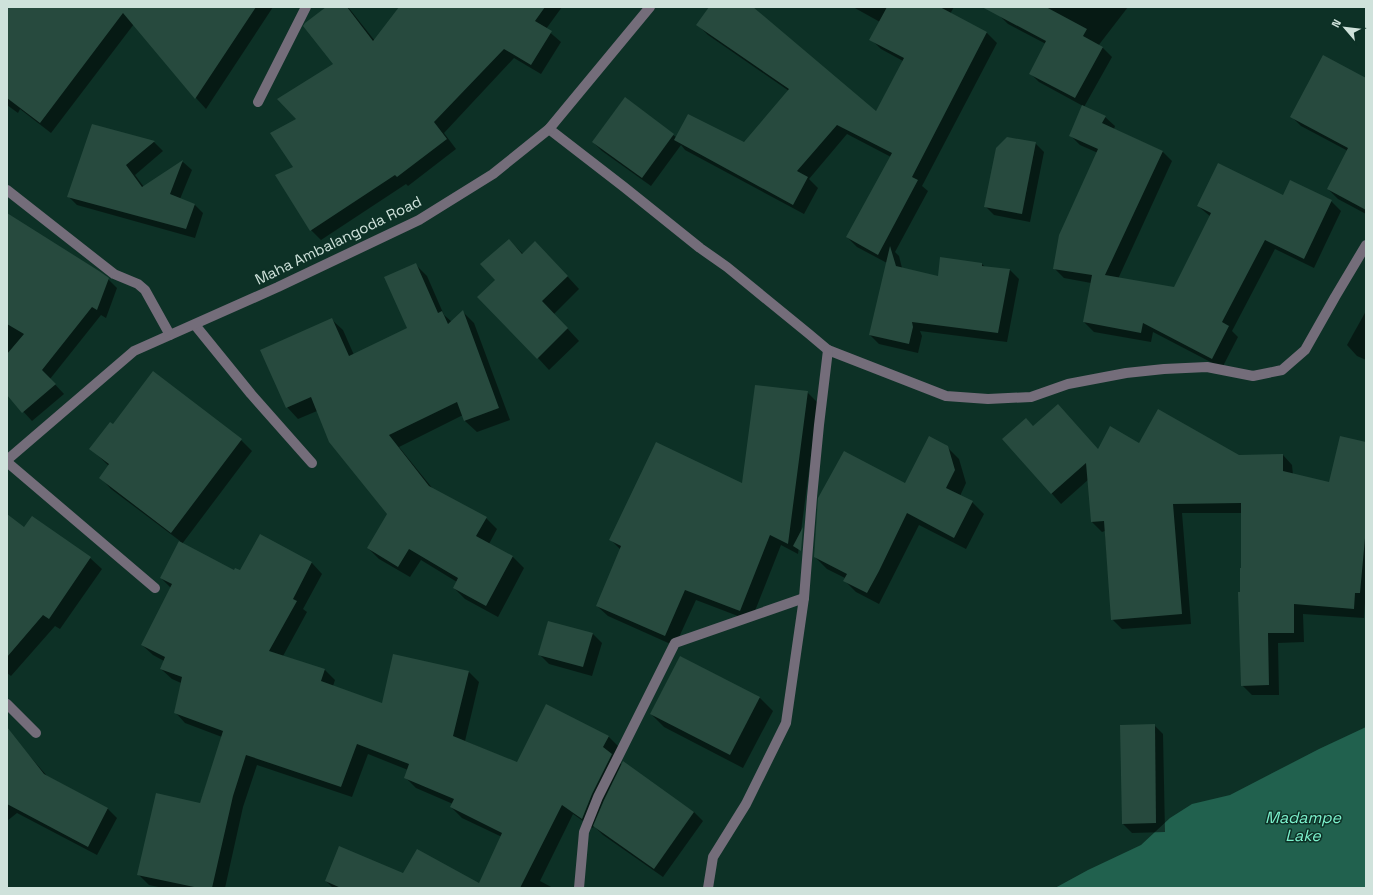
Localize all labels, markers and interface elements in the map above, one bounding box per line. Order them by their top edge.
north arrow [1325,8,1365,48]
text: N [1328,17,1344,30]
street label: Maha Ambalangoda Road [252,191,424,289]
water label: Madampe Lake [1265,807,1341,846]

